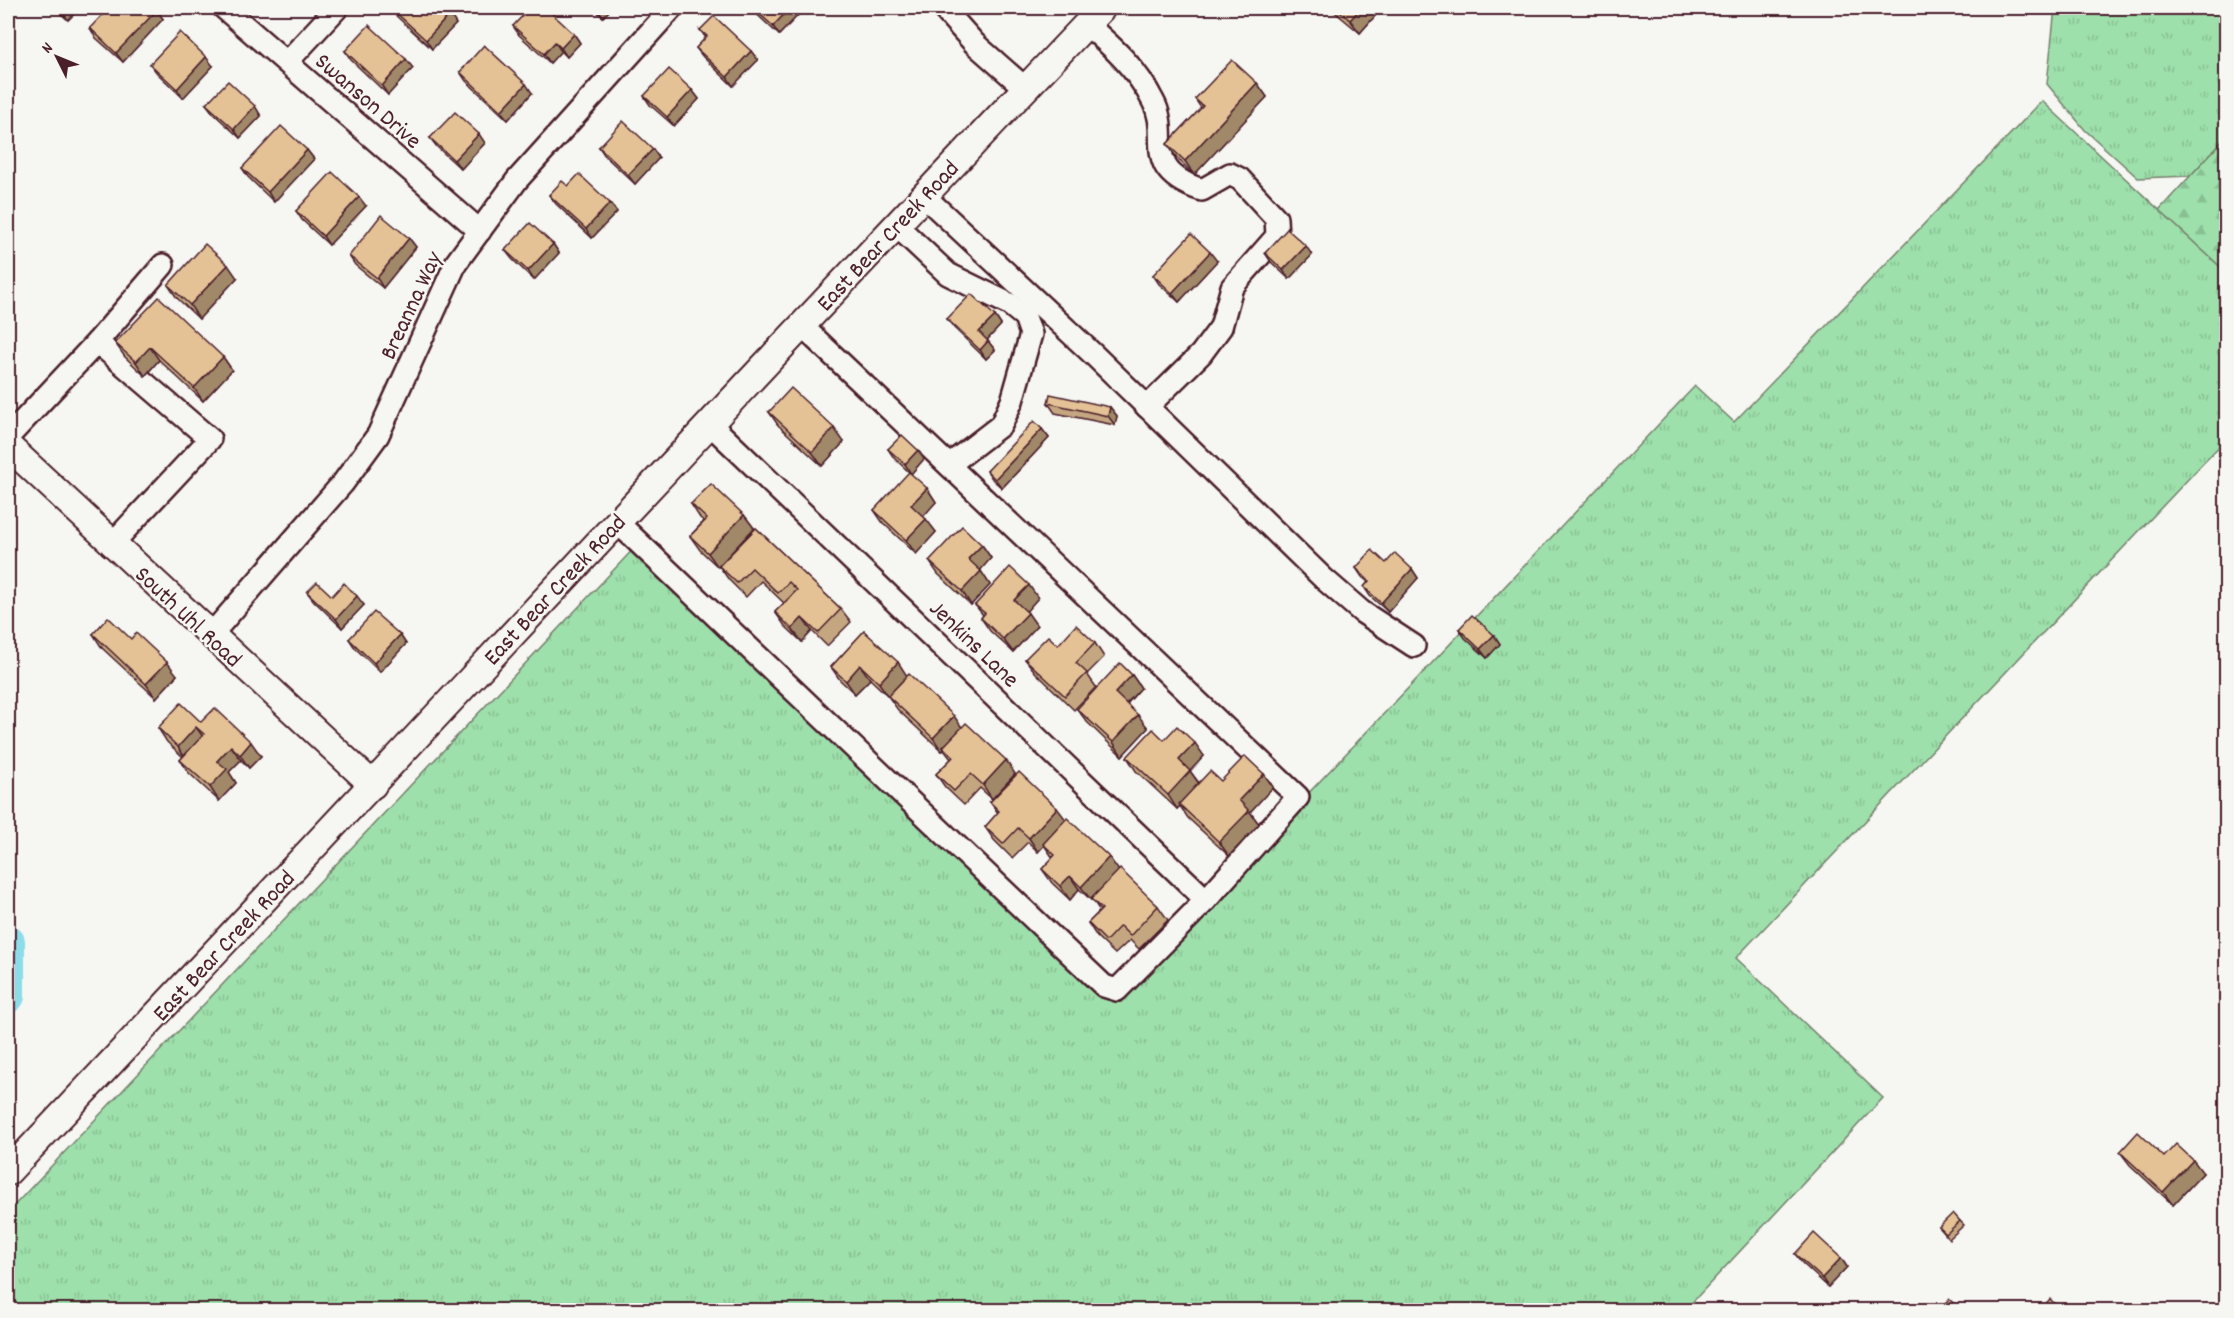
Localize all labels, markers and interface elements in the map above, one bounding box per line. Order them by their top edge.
north arrow [27,27,87,87]
text: N [37,38,59,59]
street label: Swanson Drive [306,46,428,158]
street label: East Bear Creek Road [810,154,969,320]
street label: Breanna Way [373,245,453,366]
street label: East Bear Creek Road [477,508,636,674]
street label: South Uhl Road [126,560,248,677]
street label: Jenkins Lane [920,593,1026,697]
street label: East Bear Creek Road [146,864,305,1030]

